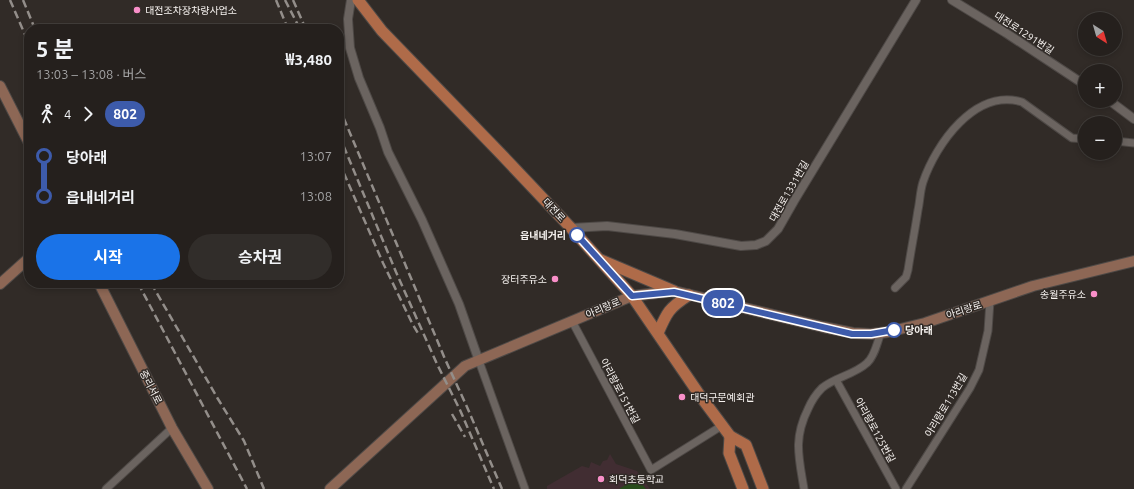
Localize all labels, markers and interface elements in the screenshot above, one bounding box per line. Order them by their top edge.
marker: 대전조차장차량사업소 [132,5,142,15]
place label: 대전조차장차량사업소 [145,5,237,16]
street label: 대전로1291번길 [992,10,1056,56]
north arrow [1078,12,1122,56]
map controls [1078,12,1122,160]
text: 5 분 [36,36,74,61]
text: ₩3,480 [286,51,332,68]
button: + [1078,64,1122,108]
text: 13:03 – 13:08 · 버스 [36,67,147,81]
icon: walk [36,103,58,125]
icon: forward [77,103,99,125]
text: 802 [113,106,137,122]
text: 4 [64,107,71,121]
button: − [1078,116,1122,160]
text: 당아래 [66,149,107,166]
text: 13:07 [299,149,332,163]
street label: 대전로1331번길 [767,159,811,223]
text: 읍내네거리 [66,189,135,206]
text: 13:08 [299,189,332,203]
street label: 대전로 [541,196,567,224]
marker: 읍내네거리 [569,227,585,243]
place label: 읍내네거리 [520,230,566,241]
button: 시작 [36,234,180,280]
button: 승차권 [188,234,332,280]
place label: 장터주유소 [501,274,547,285]
marker: 장터주유소 [550,274,560,284]
place label: 송월주유소 [1040,289,1086,300]
marker: 송월주유소 [1089,289,1099,299]
line badge: 802 [700,290,746,316]
text: 802 [711,295,735,311]
street label: 아리랑로 [584,296,622,320]
street label: 아리랑로 [945,299,983,321]
marker: 당아래 [886,322,902,338]
place label: 당아래 [905,325,933,336]
street label: 아리랑로151번길 [598,357,642,425]
street label: 중리서로 [138,368,164,406]
street label: 아리랑로113번길 [923,371,969,439]
marker: 대덕구문예회관 [677,392,687,402]
place label: 대덕구문예회관 [690,392,755,403]
street label: 아리랑로125번길 [853,396,897,464]
marker: 회덕초등학교 [596,474,606,484]
place label: 회덕초등학교 [609,474,664,485]

